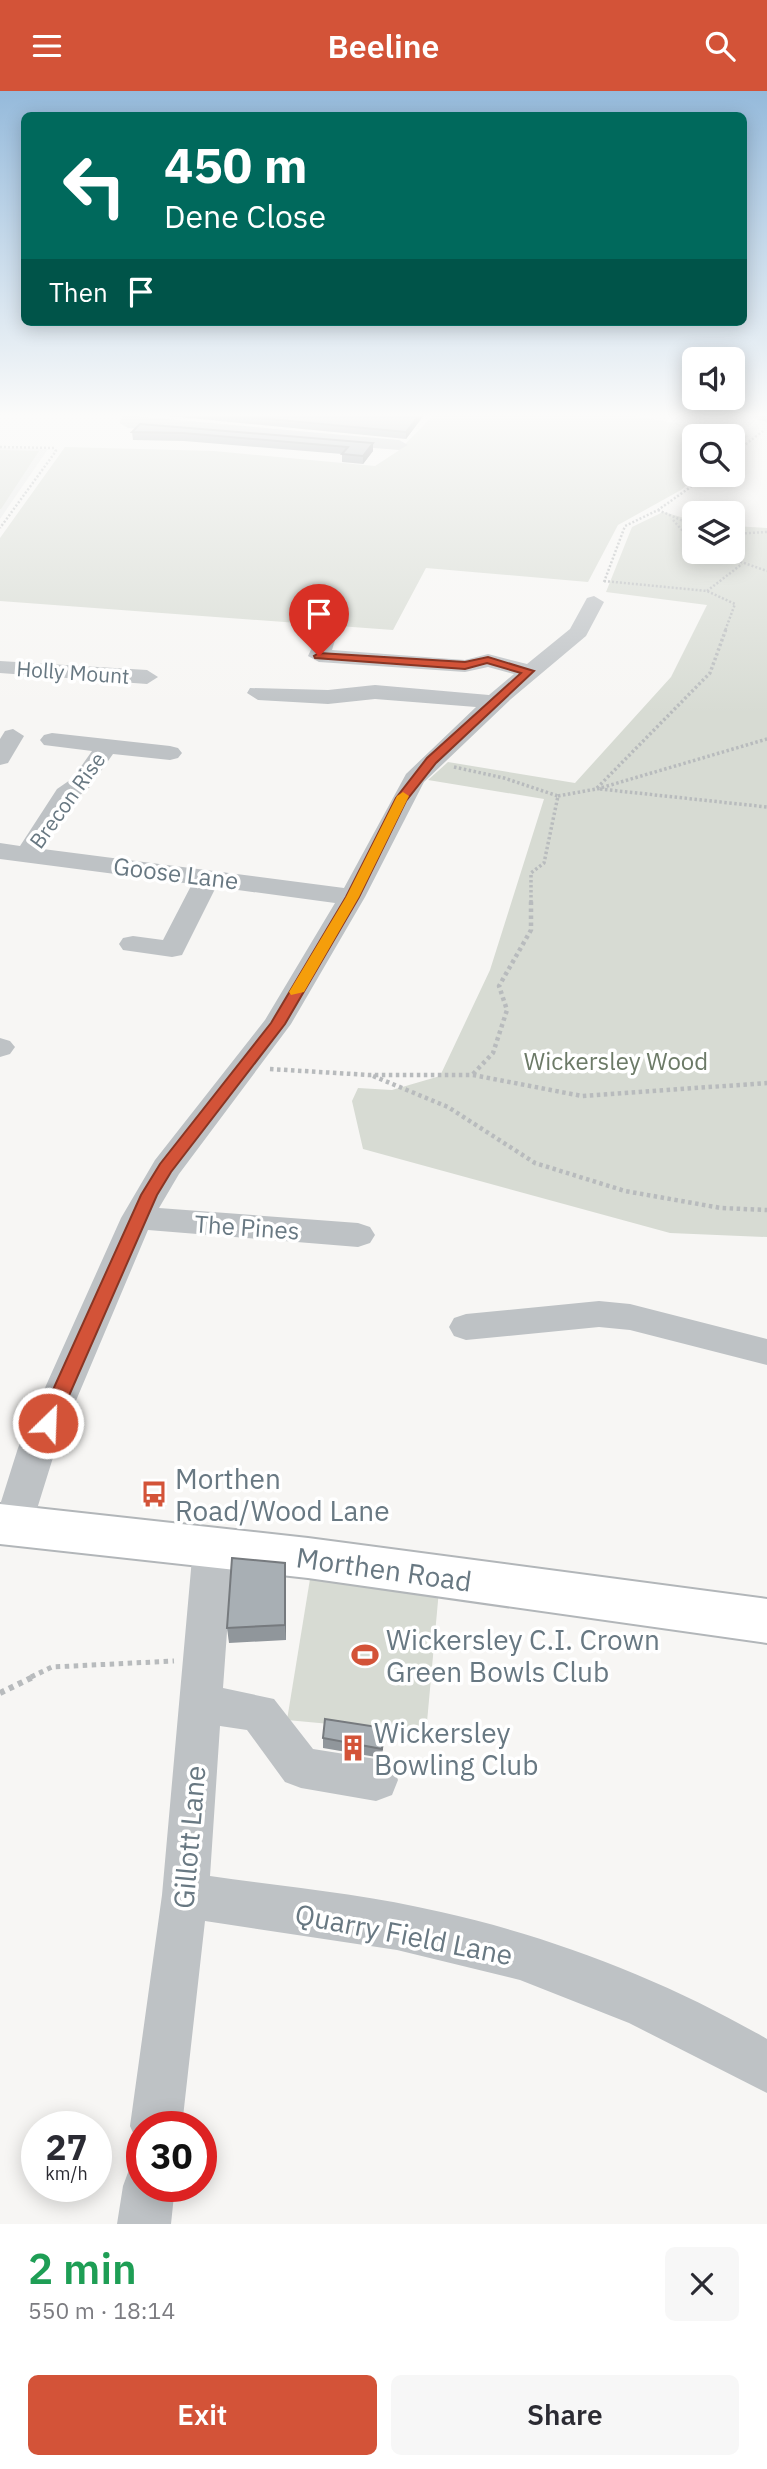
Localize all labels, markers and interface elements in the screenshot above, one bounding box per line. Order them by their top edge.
text: Beeline [328,25,439,67]
icon: menu [28,27,66,65]
icon: search [701,27,739,65]
text: 450 m [164,133,308,196]
icon: left [49,140,140,231]
text: Dene Close [164,195,326,237]
icon: arrive [122,273,160,311]
text: Then [49,275,108,309]
map controls [682,347,745,564]
button: sound [682,347,745,410]
button: search [682,424,745,487]
button: layers [682,501,745,564]
pin [289,584,349,656]
icon: arrive [300,595,338,633]
street label: Holly Mount [16,654,130,690]
street label: Brecon Rise [23,746,111,854]
street label: Goose Lane [112,849,240,897]
park label: Wickersley Wood [524,1045,708,1077]
street label: The Pines [193,1207,301,1247]
position arrow [11,1386,85,1460]
place label: Morthen Road/Wood Lane [175,1460,390,1529]
bus stop icon: Morthen Road/Wood Lane [139,1479,169,1509]
street label: Morthen Road [294,1538,474,1600]
place label: Wickersley C.I. Crown Green Bowls Club [386,1621,660,1690]
sports icon: Wickersley C.I. Crown Green Bowls Club [350,1640,380,1670]
place label: Wickersley Bowling Club [374,1714,538,1783]
building icon: Wickersley Bowling Club [338,1733,368,1763]
street label: Gillott Lane [164,1764,214,1910]
street label: Quarry Field Lane [292,1895,516,1973]
speed limit sign: 30 [126,2111,217,2202]
text: 27 [45,2124,88,2170]
text: km/h [45,2162,88,2185]
text: 2 min [28,2241,137,2296]
button: close [665,2247,739,2321]
text: 550 m · 18:14 [28,2295,175,2325]
button: Exit [28,2375,377,2455]
button: Share [391,2375,739,2455]

